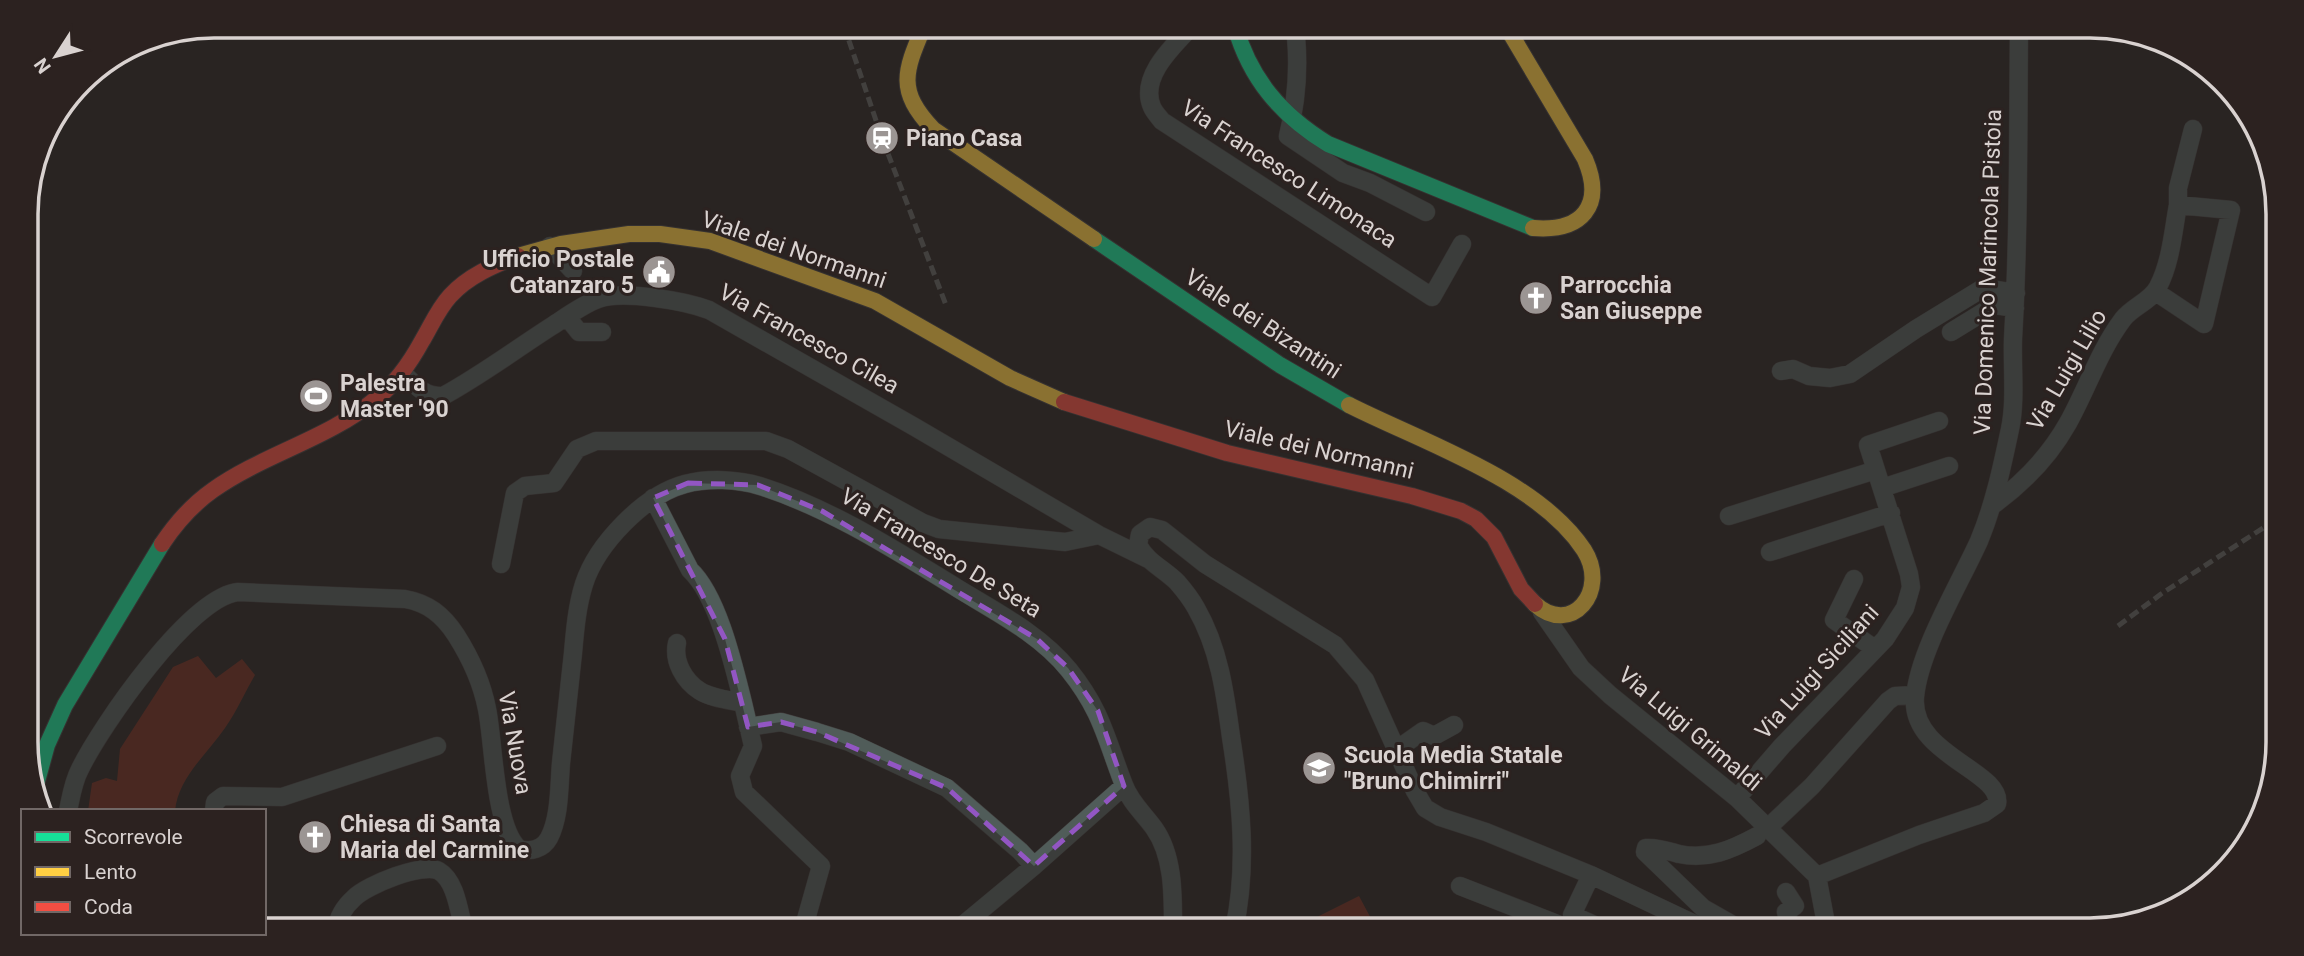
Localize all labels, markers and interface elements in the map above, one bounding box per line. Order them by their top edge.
north arrow [21,21,91,91]
text: N [29,54,56,78]
street label: Via Francesco Limonaca [1176,94,1402,254]
street label: Via Domenico Marincola Pistoia [1969,108,2007,436]
station icon: Piano Casa [863,119,901,157]
place label: Piano Casa [906,125,1022,152]
street label: Viale dei Normanni [698,206,890,294]
place label: Ufficio Postale Catanzaro 5 [483,246,634,299]
public building icon: Ufficio Postale Catanzaro 5 [640,253,678,291]
street label: Viale dei Bizantini [1180,263,1346,385]
place label: Parrocchia San Giuseppe [1560,272,1702,325]
street label: Via Francesco Cilea [714,278,904,400]
church icon: Parrocchia San Giuseppe [1517,279,1555,317]
street label: Via Luigi Lilio [2022,305,2112,435]
place label: Palestra Master '90 [340,370,449,423]
sports icon: Palestra Master '90 [297,377,335,415]
street label: Viale dei Normanni [1222,415,1416,485]
street label: Via Francesco De Seta [836,482,1046,624]
street label: Via Luigi Siciliani [1750,599,1884,745]
street label: Via Luigi Grimaldi [1613,661,1767,797]
street label: Via Nuova [493,689,537,797]
place label: Scuola Media Statale "Bruno Chimirri" [1344,742,1563,795]
school or university icon: Scuola Media Statale "Bruno Chimirri" [1300,749,1338,787]
legend [21,809,266,935]
place label: Chiesa di Santa Maria del Carmine [340,811,529,864]
church icon: Chiesa di Santa Maria del Carmine [296,818,334,856]
text: Scorrevole [84,825,183,849]
text: Lento [84,860,137,884]
text: Coda [84,895,133,919]

